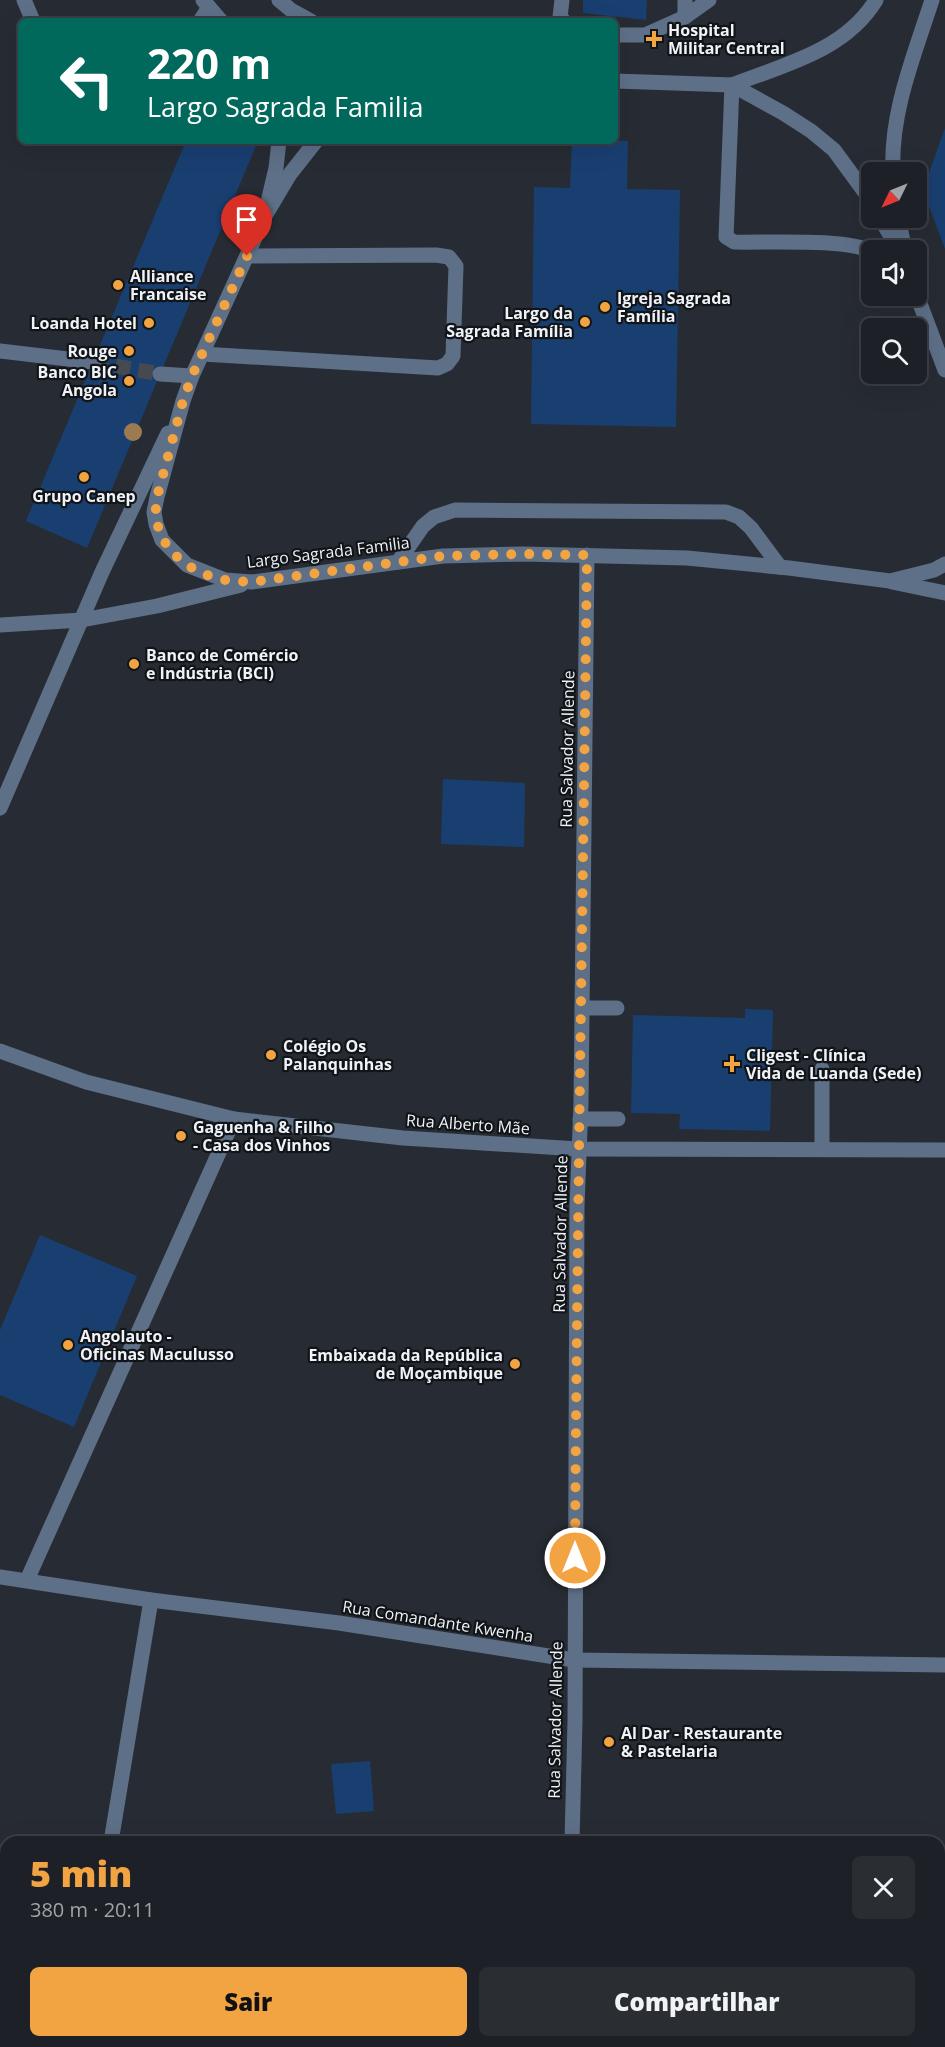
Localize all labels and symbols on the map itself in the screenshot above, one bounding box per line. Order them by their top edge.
place label: Hospital Militar Central [668,19,785,59]
marker: Hospital Militar Central [645,30,663,48]
north arrow [861,162,927,228]
pin [221,194,272,256]
place label: Alliance Francaise [130,265,206,305]
marker: Alliance Francaise [111,278,125,292]
place label: Igreja Sagrada Família [617,287,731,327]
marker: Igreja Sagrada Família [598,300,612,314]
place label: Largo da Sagrada Família [446,302,573,342]
place label: Loanda Hotel [31,312,137,334]
marker: Largo da Sagrada Família [578,315,592,329]
marker: Loanda Hotel [142,316,156,330]
place label: Rouge [68,340,117,362]
marker: Rouge [122,344,136,358]
place label: Banco BIC Angola [38,361,117,401]
marker: Banco BIC Angola [122,374,136,388]
marker: Grupo Canep [77,470,91,484]
place label: Grupo Canep [32,485,136,507]
street label: Largo Sagrada Familia [245,531,411,573]
place label: Banco de Comércio e Indústria (BCI) [146,644,299,684]
marker: Banco de Comércio e Indústria (BCI) [127,657,141,671]
street label: Rua Salvador Allende [555,670,579,828]
place label: Colégio Os Palanquinhas [283,1035,392,1075]
place label: Cligest - Clínica Vida de Luanda (Sede) [746,1044,921,1084]
marker: Colégio Os Palanquinhas [264,1048,278,1062]
marker: Cligest - Clínica Vida de Luanda (Sede) [723,1055,741,1073]
street label: Rua Alberto Mãe [405,1109,531,1139]
place label: Gaguenha & Filho - Casa dos Vinhos [193,1116,333,1156]
marker: Gaguenha & Filho - Casa dos Vinhos [174,1129,188,1143]
street label: Rua Salvador Allende [548,1155,572,1313]
place label: Angolauto - Oficinas Maculusso [80,1325,234,1365]
marker: Angolauto - Oficinas Maculusso [61,1338,75,1352]
place label: Embaixada da República de Moçambique [308,1344,503,1384]
marker: Embaixada da República de Moçambique [508,1357,522,1371]
position arrow [543,1526,607,1590]
street label: Rua Comandante Kwenha [341,1595,535,1647]
street label: Rua Salvador Allende [543,1641,567,1799]
place label: Al Dar - Restaurante & Pastelaria [621,1722,782,1762]
marker: Al Dar - Restaurante & Pastelaria [602,1735,616,1749]

